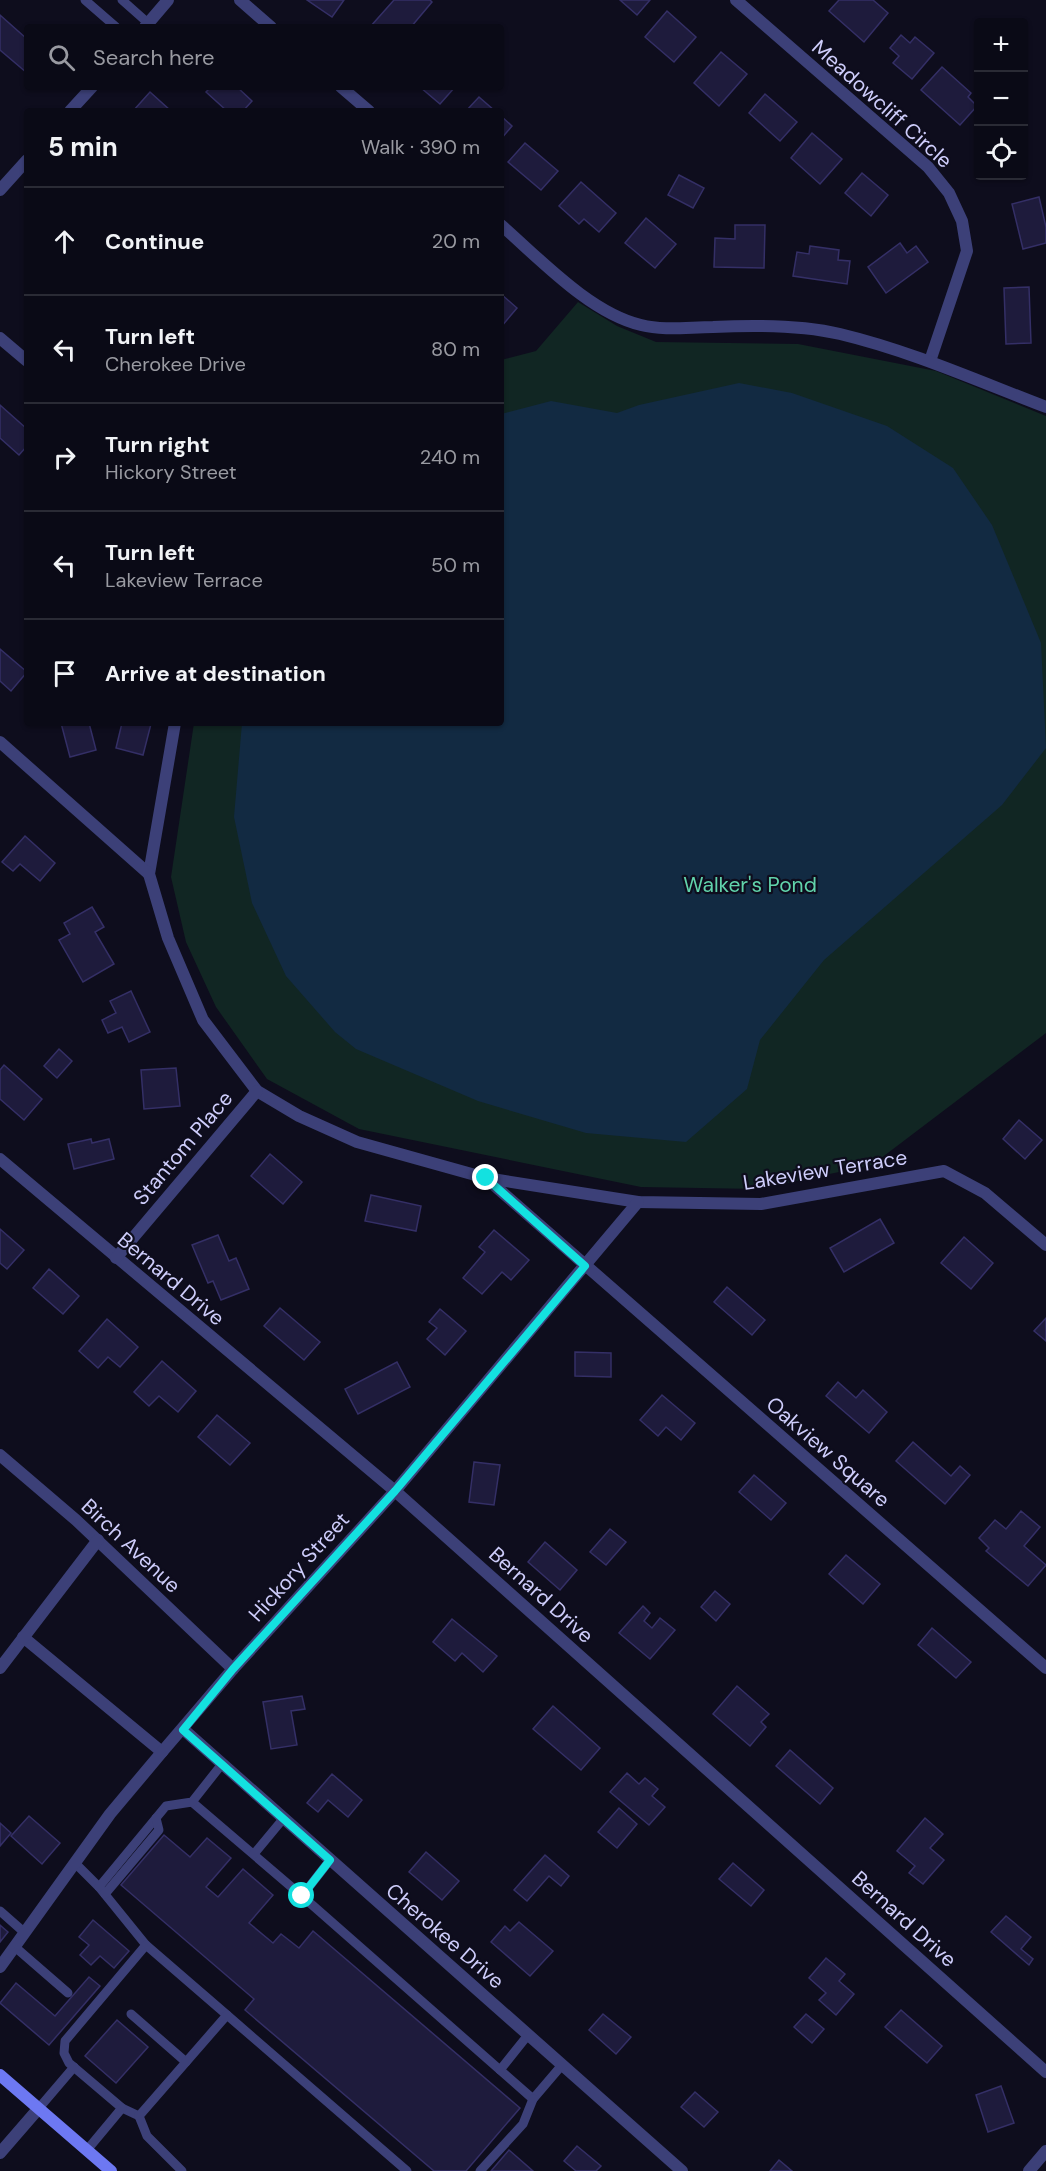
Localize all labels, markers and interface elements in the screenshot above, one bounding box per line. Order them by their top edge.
map controls [974,18,1028,180]
button: + [974,18,1028,72]
search box [24,24,504,90]
street label: Meadowcliff Circle [806,34,958,175]
icon: search [45,41,78,74]
text: Search here [93,43,214,72]
button: − [974,72,1028,126]
button: locate [974,126,1028,180]
text: 5 min [48,130,118,164]
text: Walk · 390 m [361,134,480,160]
icon: ahead [48,225,81,258]
text: Continue [105,227,204,256]
text: 20 m [432,228,480,254]
text: Turn left [105,322,195,351]
icon: left [48,333,81,366]
text: 80 m [431,336,480,362]
text: Cherokee Drive [105,351,246,377]
text: Turn right [105,430,210,459]
icon: right [48,441,81,474]
text: 240 m [420,444,480,470]
text: Hickory Street [105,459,237,485]
text: Turn left [105,538,195,567]
icon: left [48,549,81,582]
text: 50 m [431,552,480,578]
text: Lakeview Terrace [105,567,263,593]
icon: arrive [48,657,81,690]
text: Arrive at destination [105,659,326,688]
park label: Walker's Pond [683,871,817,899]
street label: Stantom Place [127,1085,239,1211]
street label: Lakeview Terrace [741,1143,909,1197]
route end [472,1164,498,1190]
street label: Bernard Drive [112,1226,230,1332]
street label: Oakview Square [760,1390,896,1514]
street label: Birch Avenue [75,1493,187,1599]
street label: Hickory Street [242,1506,356,1628]
street label: Bernard Drive [483,1541,599,1650]
street label: Bernard Drive [846,1865,962,1974]
street label: Cherokee Drive [380,1877,510,1995]
route start [288,1882,314,1908]

